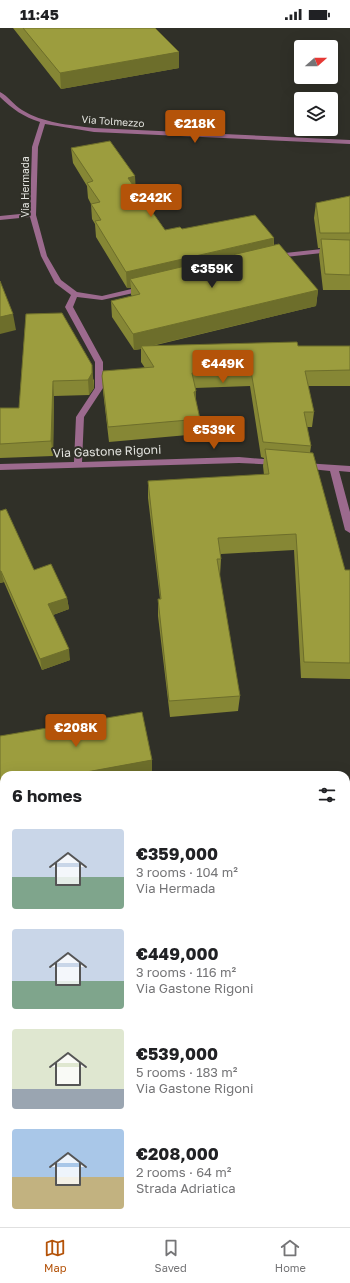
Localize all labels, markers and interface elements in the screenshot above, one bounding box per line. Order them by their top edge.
text: 11:45 [20,5,59,23]
north arrow [294,40,338,84]
map controls [294,40,338,136]
button: layers [294,92,338,136]
pin: €218K [167,110,223,144]
street label: Via Tolmezzo [81,113,145,129]
text: €218K [174,115,216,131]
street label: Via Hermada [19,156,31,218]
pin: €242K [123,184,179,218]
text: €242K [130,189,172,205]
pin: €359K [184,255,240,289]
text: €359K [191,260,233,276]
pin: €449K [195,350,251,384]
text: €449K [201,355,245,371]
pin: €539K [186,416,242,450]
text: €539K [193,421,235,437]
street label: Via Gastone Rigoni [53,442,161,460]
pin: €208K [48,714,104,748]
text: €208K [54,719,98,735]
icon: filters [316,784,338,806]
text: 6 homes [12,785,82,806]
text: €359,000 [136,843,218,864]
icon: home [44,845,92,893]
text: 3 rooms · 104 m² [136,864,238,880]
text: Via Hermada [136,880,215,896]
text: €449,000 [136,943,219,964]
icon: home [44,945,92,993]
text: 3 rooms · 116 m² [136,964,236,980]
text: Via Gastone Rigoni [136,980,254,996]
text: €539,000 [136,1043,218,1064]
icon: home [44,1045,92,1093]
text: 5 rooms · 183 m² [136,1064,237,1080]
text: Via Gastone Rigoni [136,1080,254,1096]
text: €208,000 [136,1143,219,1164]
icon: home [44,1145,92,1193]
text: 2 rooms · 64 m² [136,1164,231,1180]
text: Strada Adriatica [136,1180,236,1196]
tab: Map [44,1237,67,1274]
tab: Saved [155,1237,187,1274]
tab: Home [275,1237,306,1274]

